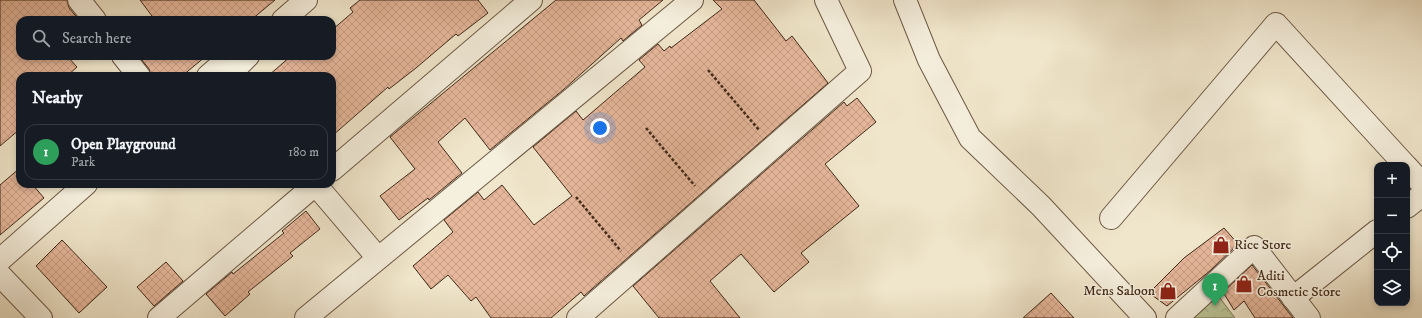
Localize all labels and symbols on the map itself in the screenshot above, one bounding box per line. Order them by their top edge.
your location [590,118,610,138]
shop icon: Rice Store [1211,235,1231,255]
place label: Rice Store [1234,236,1292,254]
place label: Aditi Cosmetic Store [1257,267,1341,301]
pin: 1 [1202,273,1228,306]
shop icon: Aditi Cosmetic Store [1234,274,1254,294]
shop icon: Mens Saloon [1158,281,1178,301]
place label: Mens Saloon [1083,282,1156,300]

